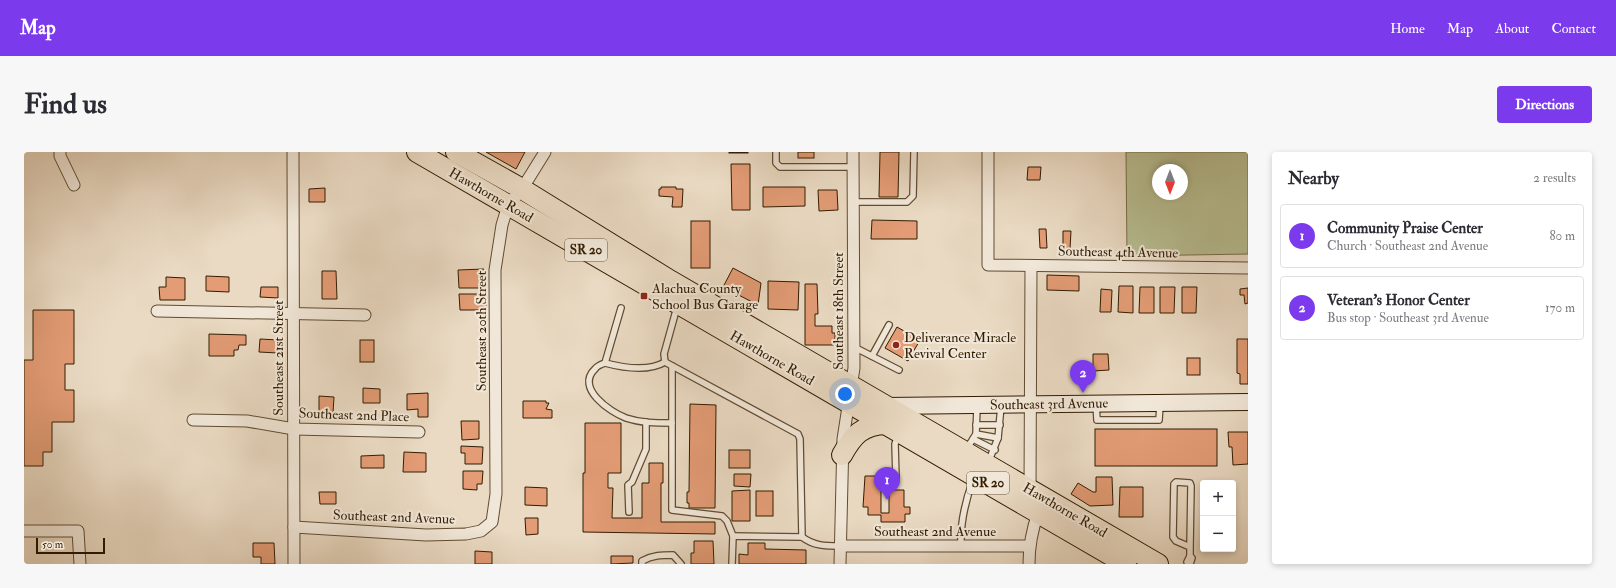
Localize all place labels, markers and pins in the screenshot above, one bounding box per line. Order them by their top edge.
place label: Alachua County School Bus Garage [651,280,758,313]
marker: Alachua County School Bus Garage [639,291,649,301]
place label: Deliverance Miracle Revival Center [904,329,1016,362]
marker: Deliverance Miracle Revival Center [891,340,901,350]
pin: 2 [1070,360,1096,393]
pin: 1 [874,467,900,500]

